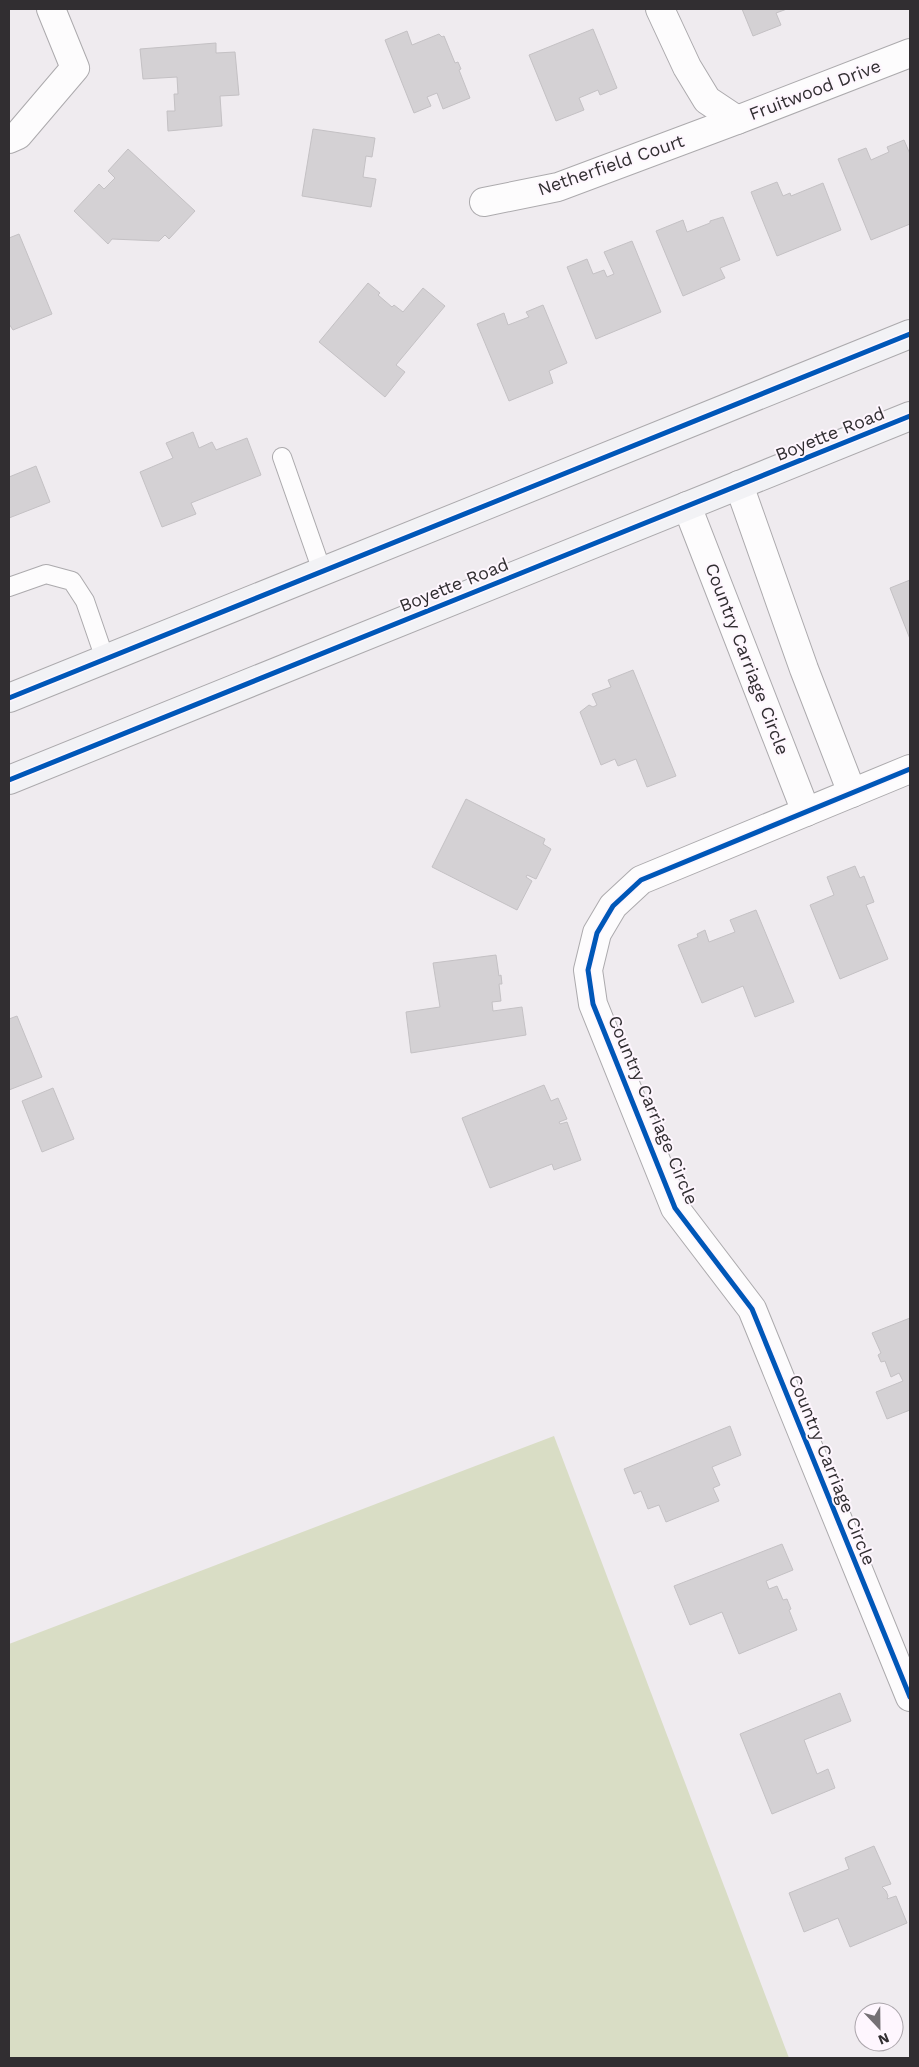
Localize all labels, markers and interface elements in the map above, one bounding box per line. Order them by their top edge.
street label: Fruitwood Drive [746,55,884,124]
street label: Netherfield Court [535,129,687,199]
street label: Boyette Road [772,402,888,465]
street label: Boyette Road [396,553,512,616]
street label: Country Carriage Circle [701,560,794,758]
street label: Country Carriage Circle [604,1012,703,1208]
street label: Country Carriage Circle [785,1371,880,1568]
north arrow [854,2002,904,2052]
text: N [876,2030,892,2048]

